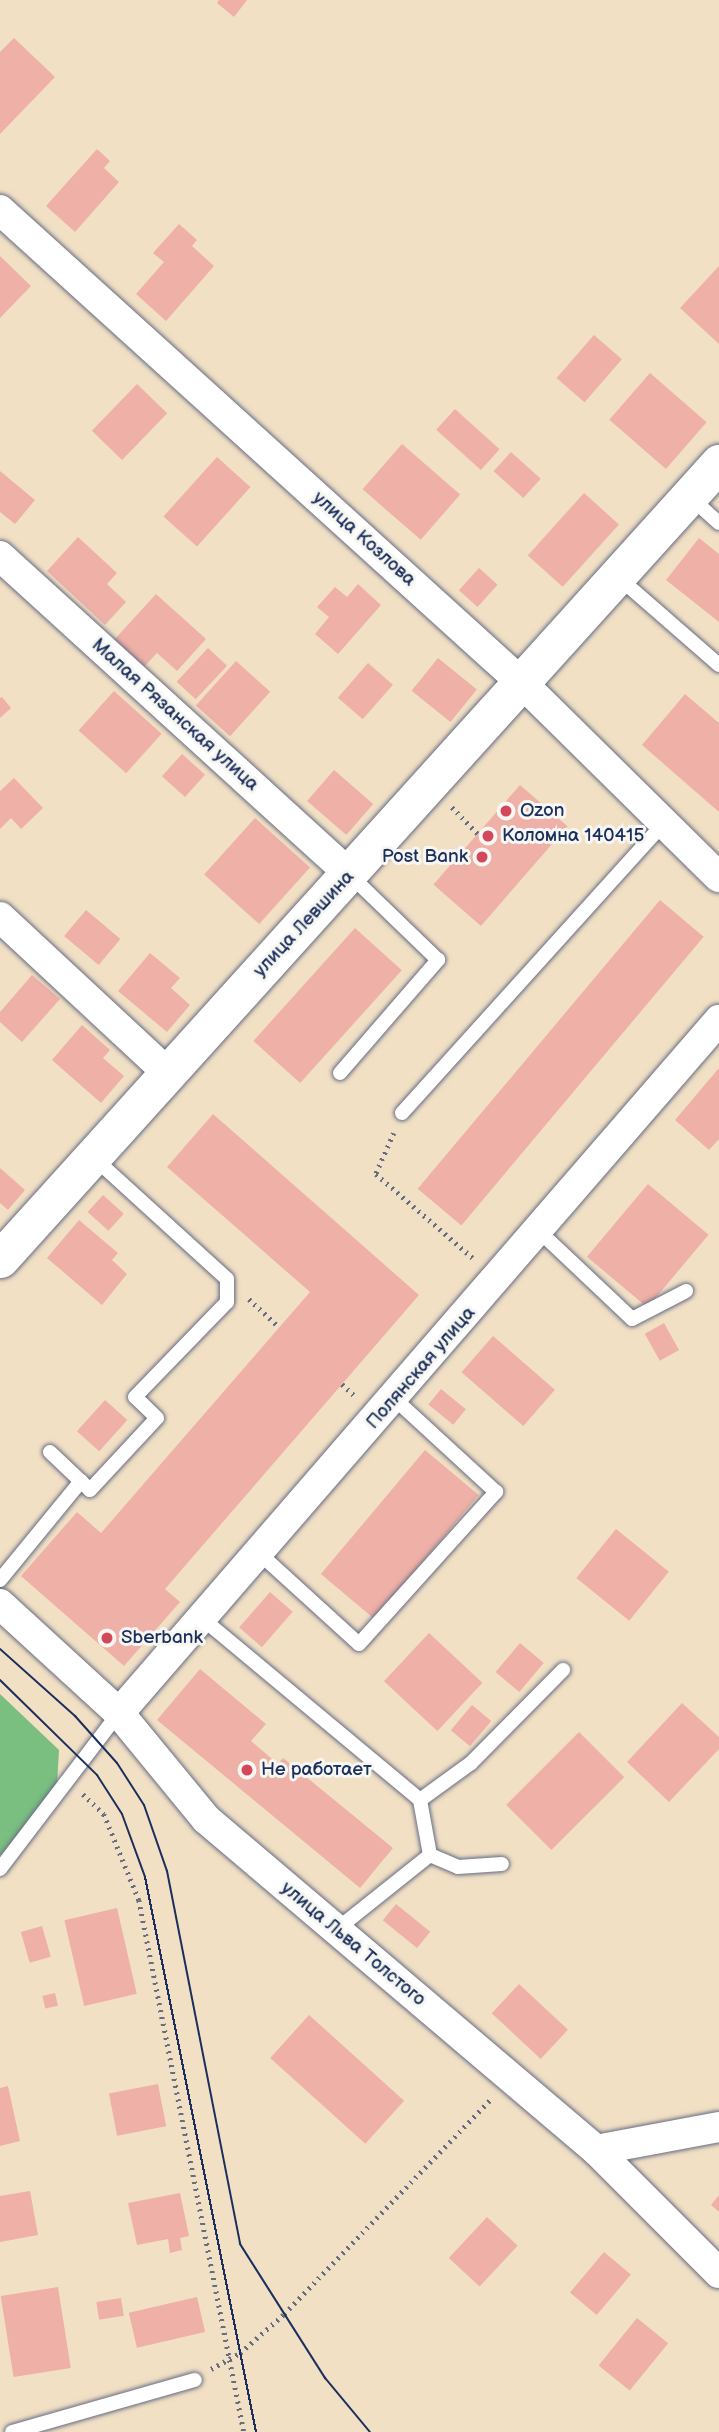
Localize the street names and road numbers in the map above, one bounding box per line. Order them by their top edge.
street label: улица Козлова [308,487,420,591]
street label: Малая Рязанская улица [87,634,263,796]
street label: улица Левшина [249,866,359,982]
street label: Полянская улица [362,1302,480,1434]
street label: улица Льва Толстого [276,1877,430,2011]

